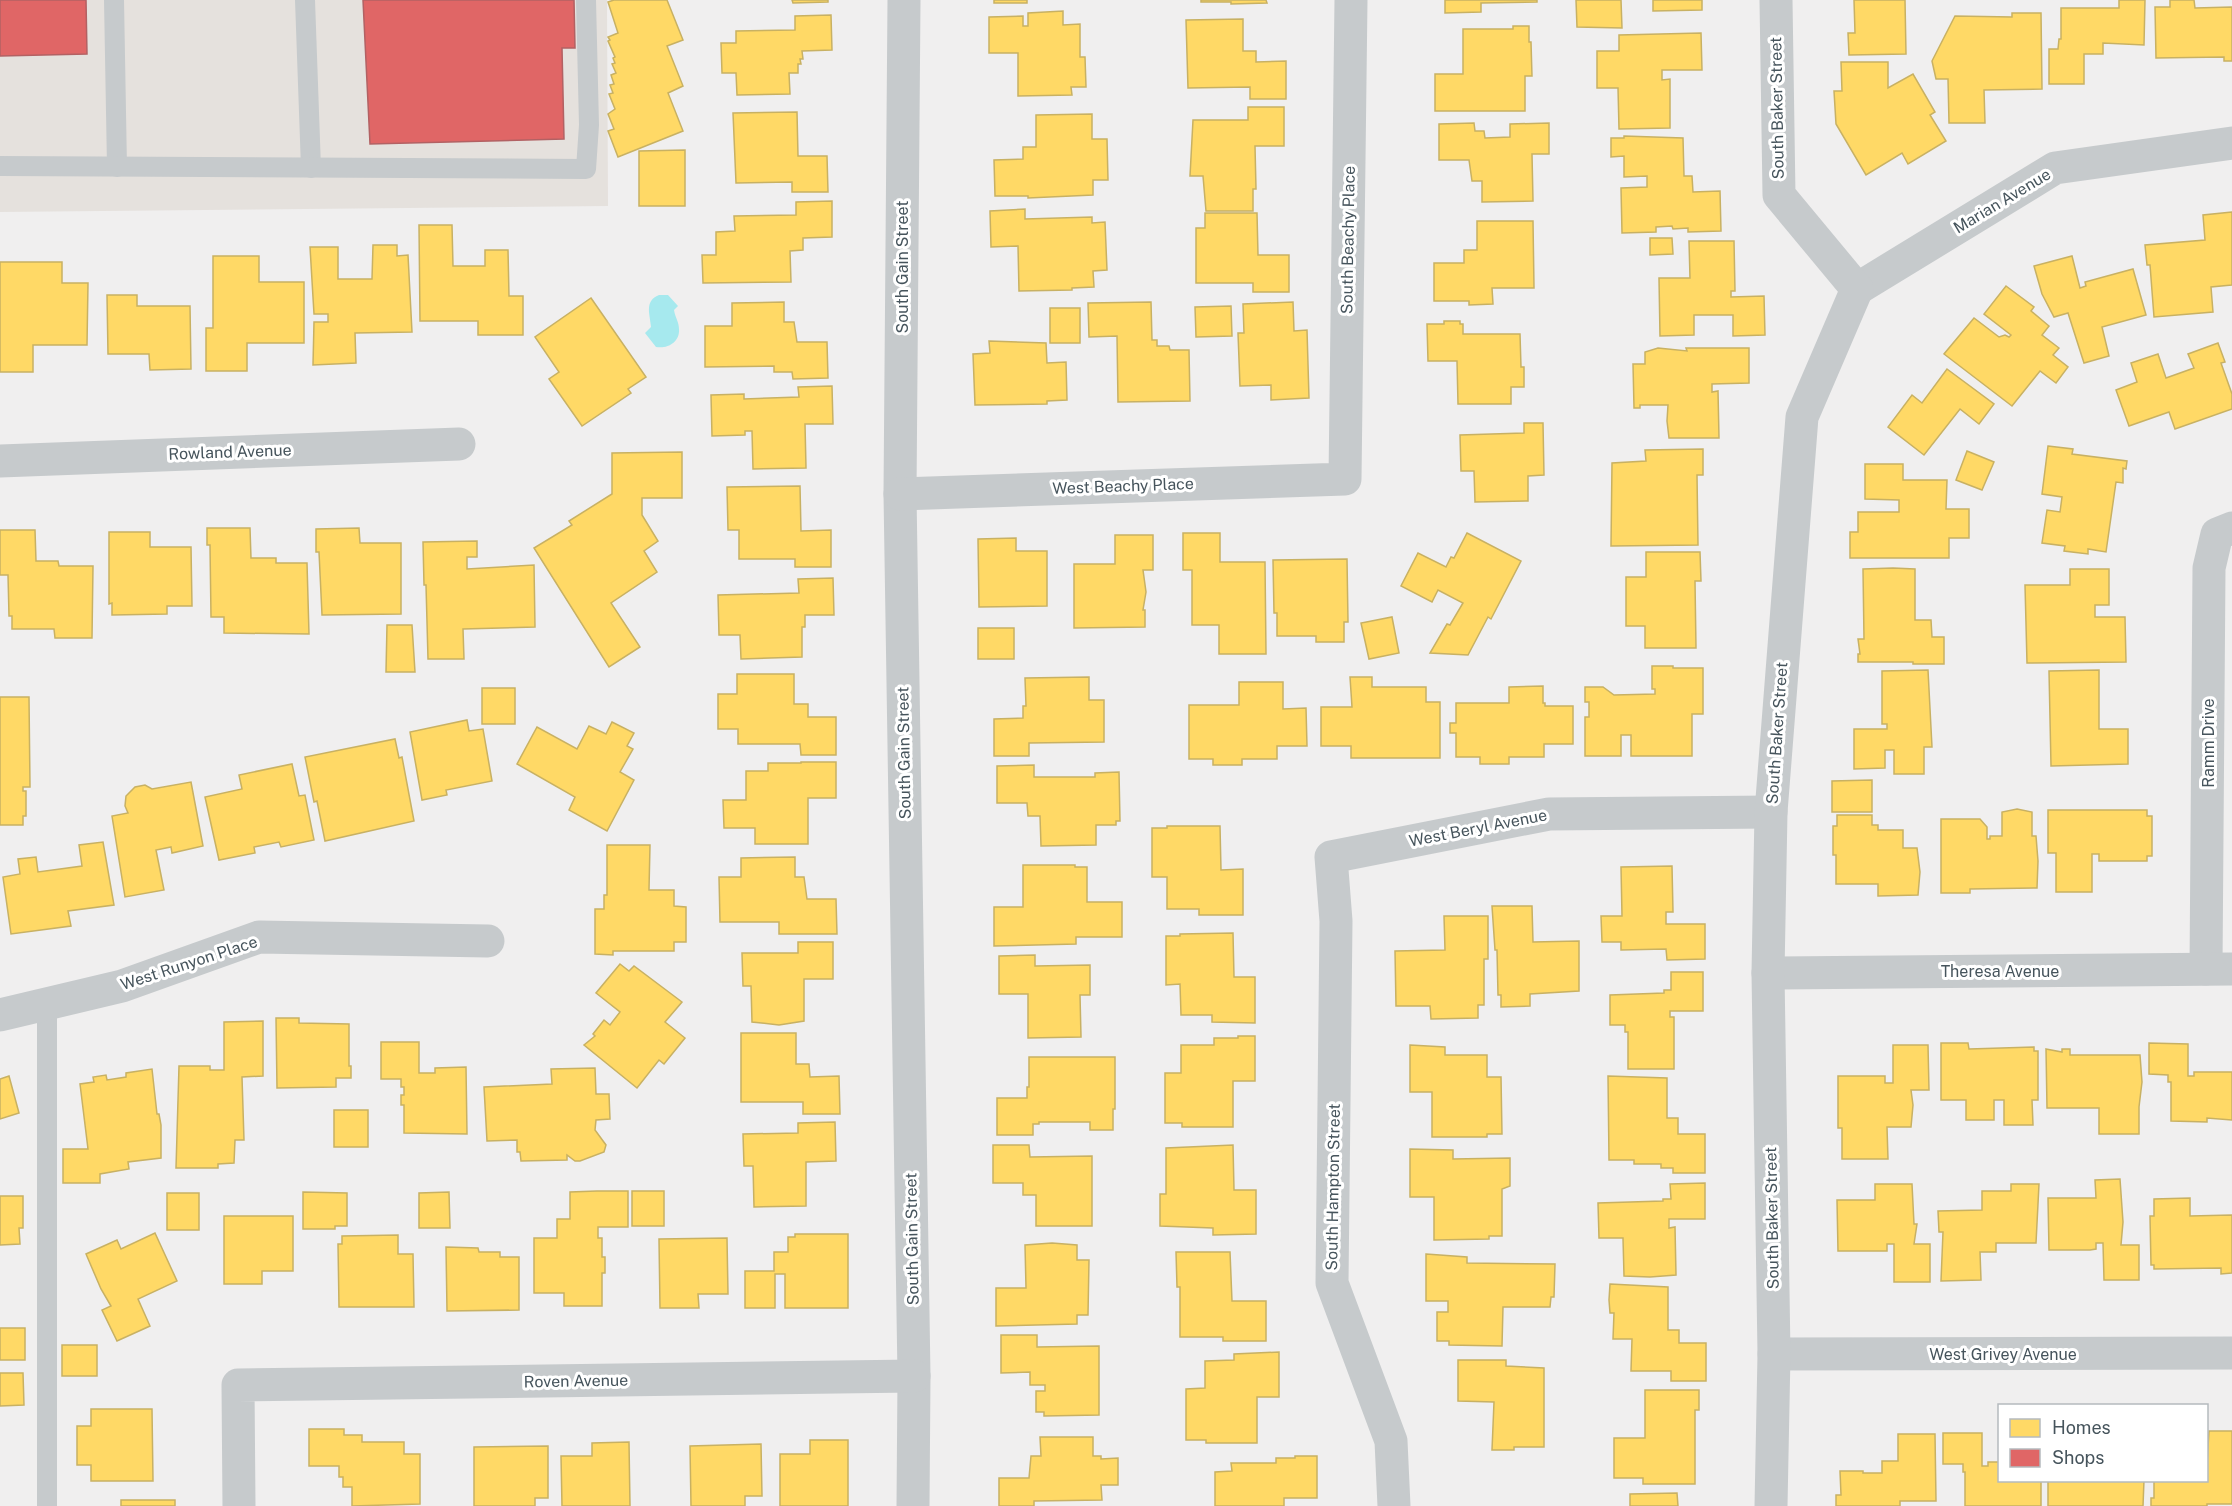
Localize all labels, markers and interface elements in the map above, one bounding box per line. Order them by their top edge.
street label: South Baker Street [1766,37,1788,179]
street label: Marian Avenue [1950,165,2054,237]
street label: South Beachy Place [1337,166,1359,314]
street label: South Gain Street [893,201,912,333]
street label: Rowland Avenue [168,440,292,464]
street label: West Beachy Place [1052,474,1194,498]
street label: South Baker Street [1763,661,1791,805]
street label: South Gain Street [893,686,915,820]
street label: Ramm Drive [2199,698,2218,788]
street label: West Beryl Avenue [1407,805,1549,851]
street label: West Runyon Place [118,932,260,994]
street label: Theresa Avenue [1941,962,2059,981]
street label: South Hampton Street [1322,1103,1344,1271]
street label: South Baker Street [1761,1147,1783,1289]
street label: South Gain Street [901,1172,923,1306]
street label: West Grivey Avenue [1929,1345,2077,1364]
street label: Roven Avenue [524,1371,628,1391]
legend [1998,1404,2208,1482]
text: Homes [2052,1417,2111,1438]
text: Shops [2052,1447,2104,1468]

